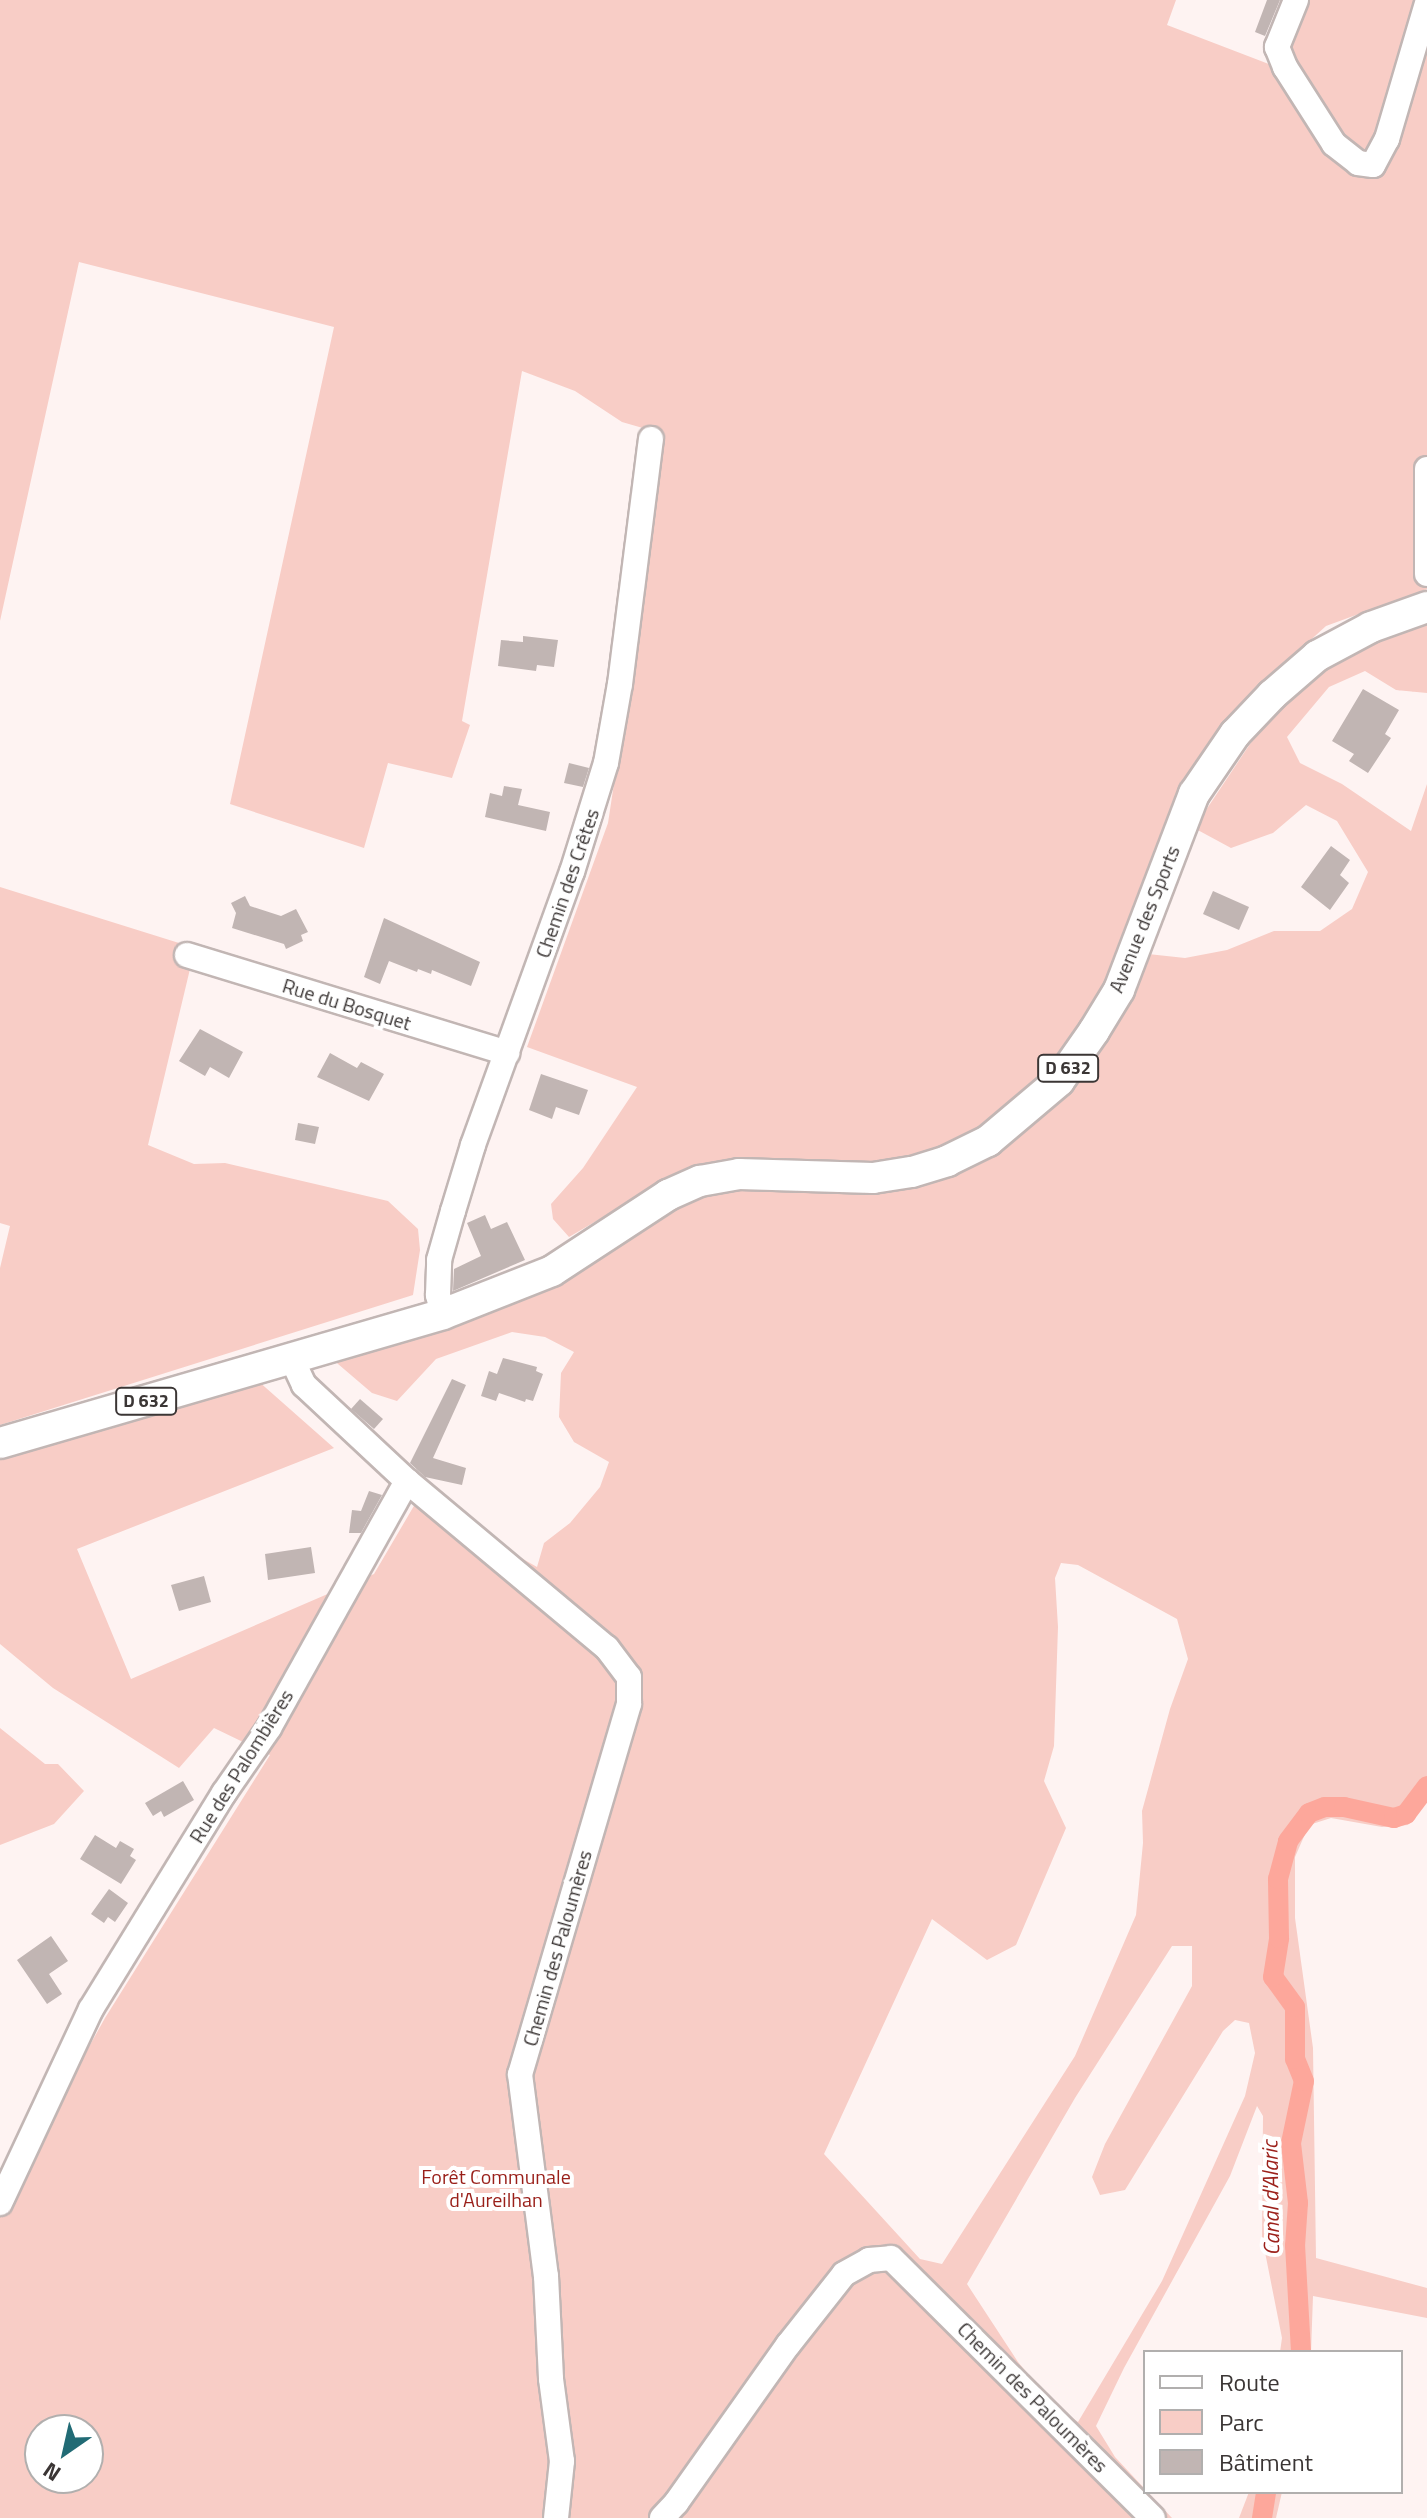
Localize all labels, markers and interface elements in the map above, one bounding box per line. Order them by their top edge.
street label: Chemin des Crêtes [530,805,604,961]
street label: Avenue des Sports [1104,842,1184,996]
street label: Rue du Bosquet [280,973,414,1035]
road number: D 632 [1036,1054,1100,1082]
road number: D 632 [114,1387,178,1415]
street label: Rue des Palombières [184,1685,298,1847]
street label: Chemin des Paloumères [518,1847,596,2049]
water label: Canal d'Alaric [1257,2140,1285,2256]
park label: Forêt Communale d'Aureilhan [421,2165,571,2212]
street label: Chemin des Paloumères [953,2317,1113,2477]
legend [1143,2350,1403,2494]
text: Route [1219,2364,1280,2400]
text: Parc [1219,2404,1264,2440]
north arrow [24,2414,104,2494]
text: Bâtiment [1219,2444,1313,2480]
text: N [36,2454,68,2491]

